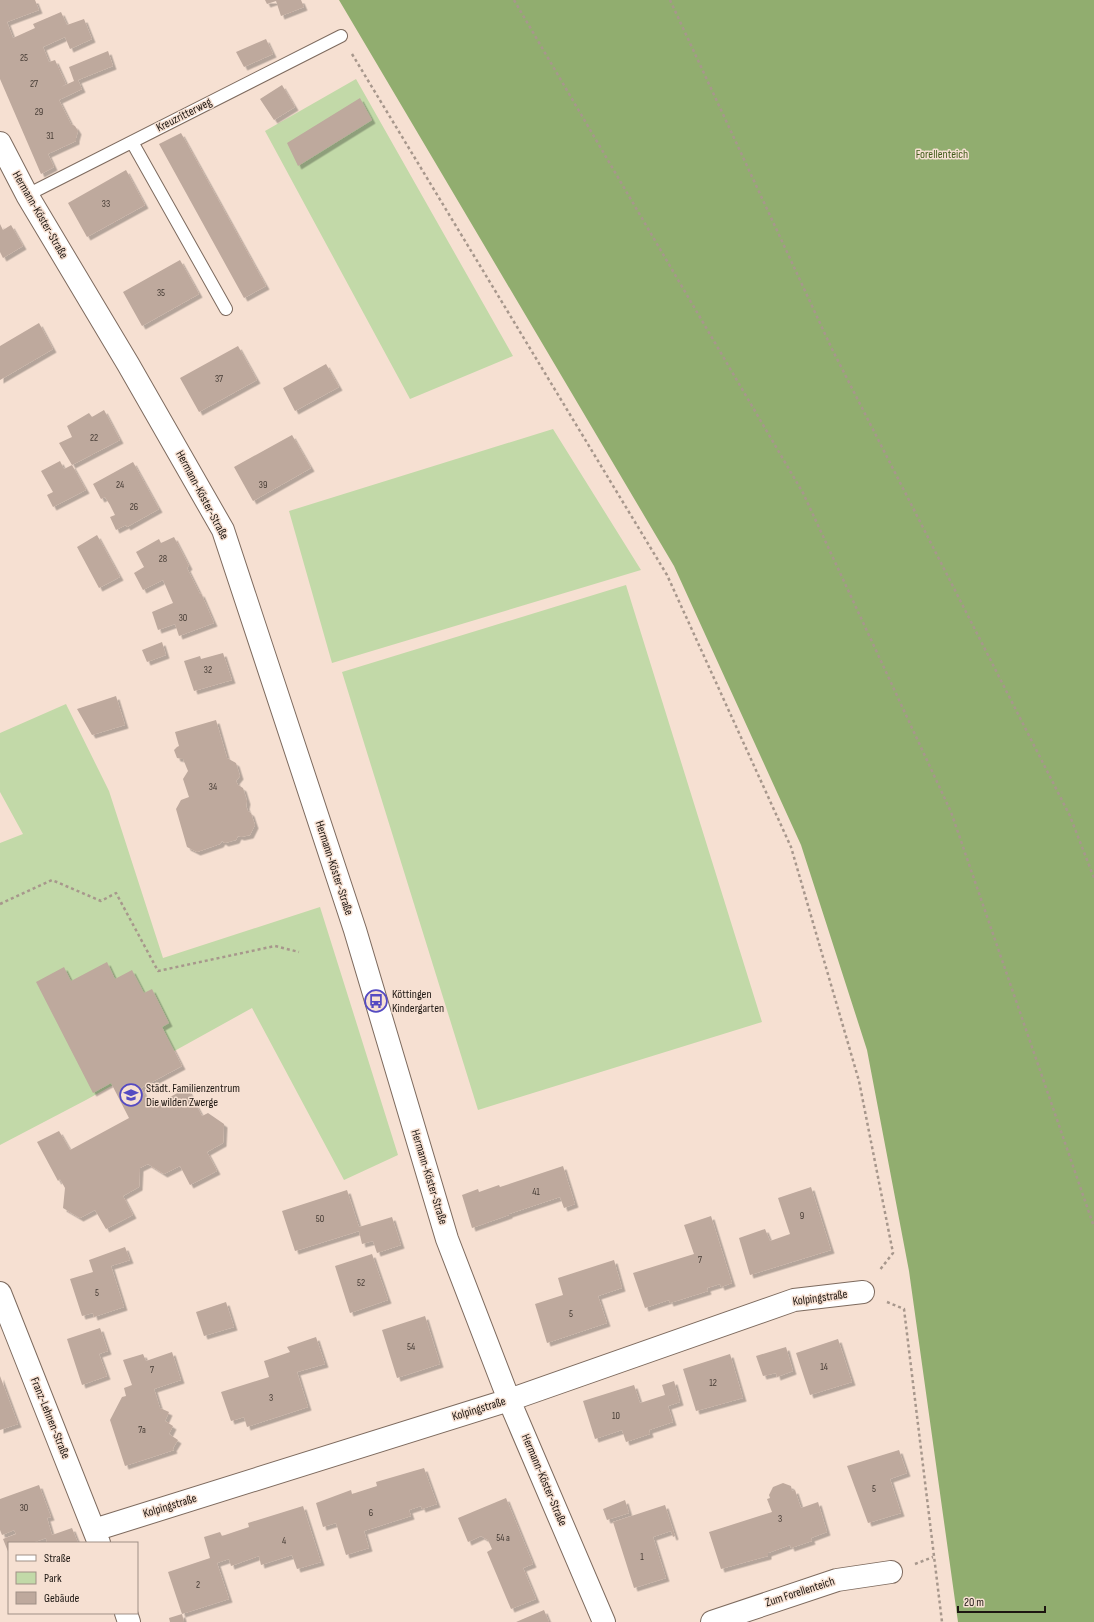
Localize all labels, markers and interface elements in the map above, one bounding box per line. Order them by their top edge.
house number: 25 [20,52,28,64]
house number: 27 [30,78,38,90]
street label: Kreuzritterweg [154,95,214,135]
house number: 29 [35,106,43,118]
house number: 31 [46,130,54,142]
park label: Forellenteich [916,147,968,162]
street label: Hermann-Köster-Straße [9,169,71,262]
house number: 33 [102,198,110,210]
house number: 35 [157,287,165,299]
house number: 37 [215,373,223,385]
house number: 22 [90,432,98,444]
street label: Hermann-Köster-Straße [172,448,232,542]
house number: 24 [116,479,124,491]
house number: 39 [259,479,267,491]
house number: 26 [130,501,138,513]
house number: 28 [159,553,167,565]
house number: 30 [179,612,187,624]
house number: 32 [204,664,212,676]
house number: 34 [209,781,217,793]
street label: Hermann-Köster-Straße [312,819,356,917]
place label: Köttingen Kindergarten [392,987,444,1016]
bus stop icon: Köttingen Kindergarten [363,988,389,1014]
place label: Städt. Familienzentrum Die wilden Zwerge [146,1081,240,1110]
school or university icon: Städt. Familienzentrum Die wilden Zwerge [118,1082,144,1108]
street label: Hermann-Köster-Straße [407,1128,451,1226]
house number: 41 [532,1186,540,1198]
house number: 9 [800,1210,804,1222]
house number: 50 [316,1213,324,1225]
house number: 7 [698,1254,702,1266]
house number: 52 [357,1277,365,1289]
house number: 5 [95,1287,99,1299]
street label: Kolpingstraße [792,1287,849,1309]
house number: 5 [569,1308,573,1320]
house number: 54 [407,1341,415,1353]
house number: 14 [820,1361,828,1373]
house number: 7 [150,1364,154,1376]
street label: Franz-Lehnen-Straße [27,1375,73,1461]
house number: 12 [709,1377,717,1389]
house number: 3 [269,1392,273,1404]
street label: Kolpingstraße [450,1394,508,1424]
house number: 10 [612,1410,620,1422]
house number: 7a [138,1424,146,1436]
street label: Hermann-Köster-Straße [518,1432,570,1528]
house number: 5 [872,1483,876,1495]
street label: Kolpingstraße [141,1491,199,1521]
house number: 30 [20,1502,28,1514]
house number: 6 [369,1507,373,1519]
house number: 3 [778,1513,782,1525]
house number: 54 a [496,1532,510,1544]
house number: 4 [282,1535,286,1547]
legend [8,1542,138,1614]
text: Straße [44,1551,71,1566]
house number: 1 [640,1551,644,1563]
text: Park [44,1571,62,1586]
street label: Zum Forellenteich [763,1574,837,1610]
house number: 2 [196,1579,200,1591]
scale bar [958,1588,1045,1614]
text: Gebäude [44,1591,79,1606]
text: 20 m [964,1595,984,1610]

